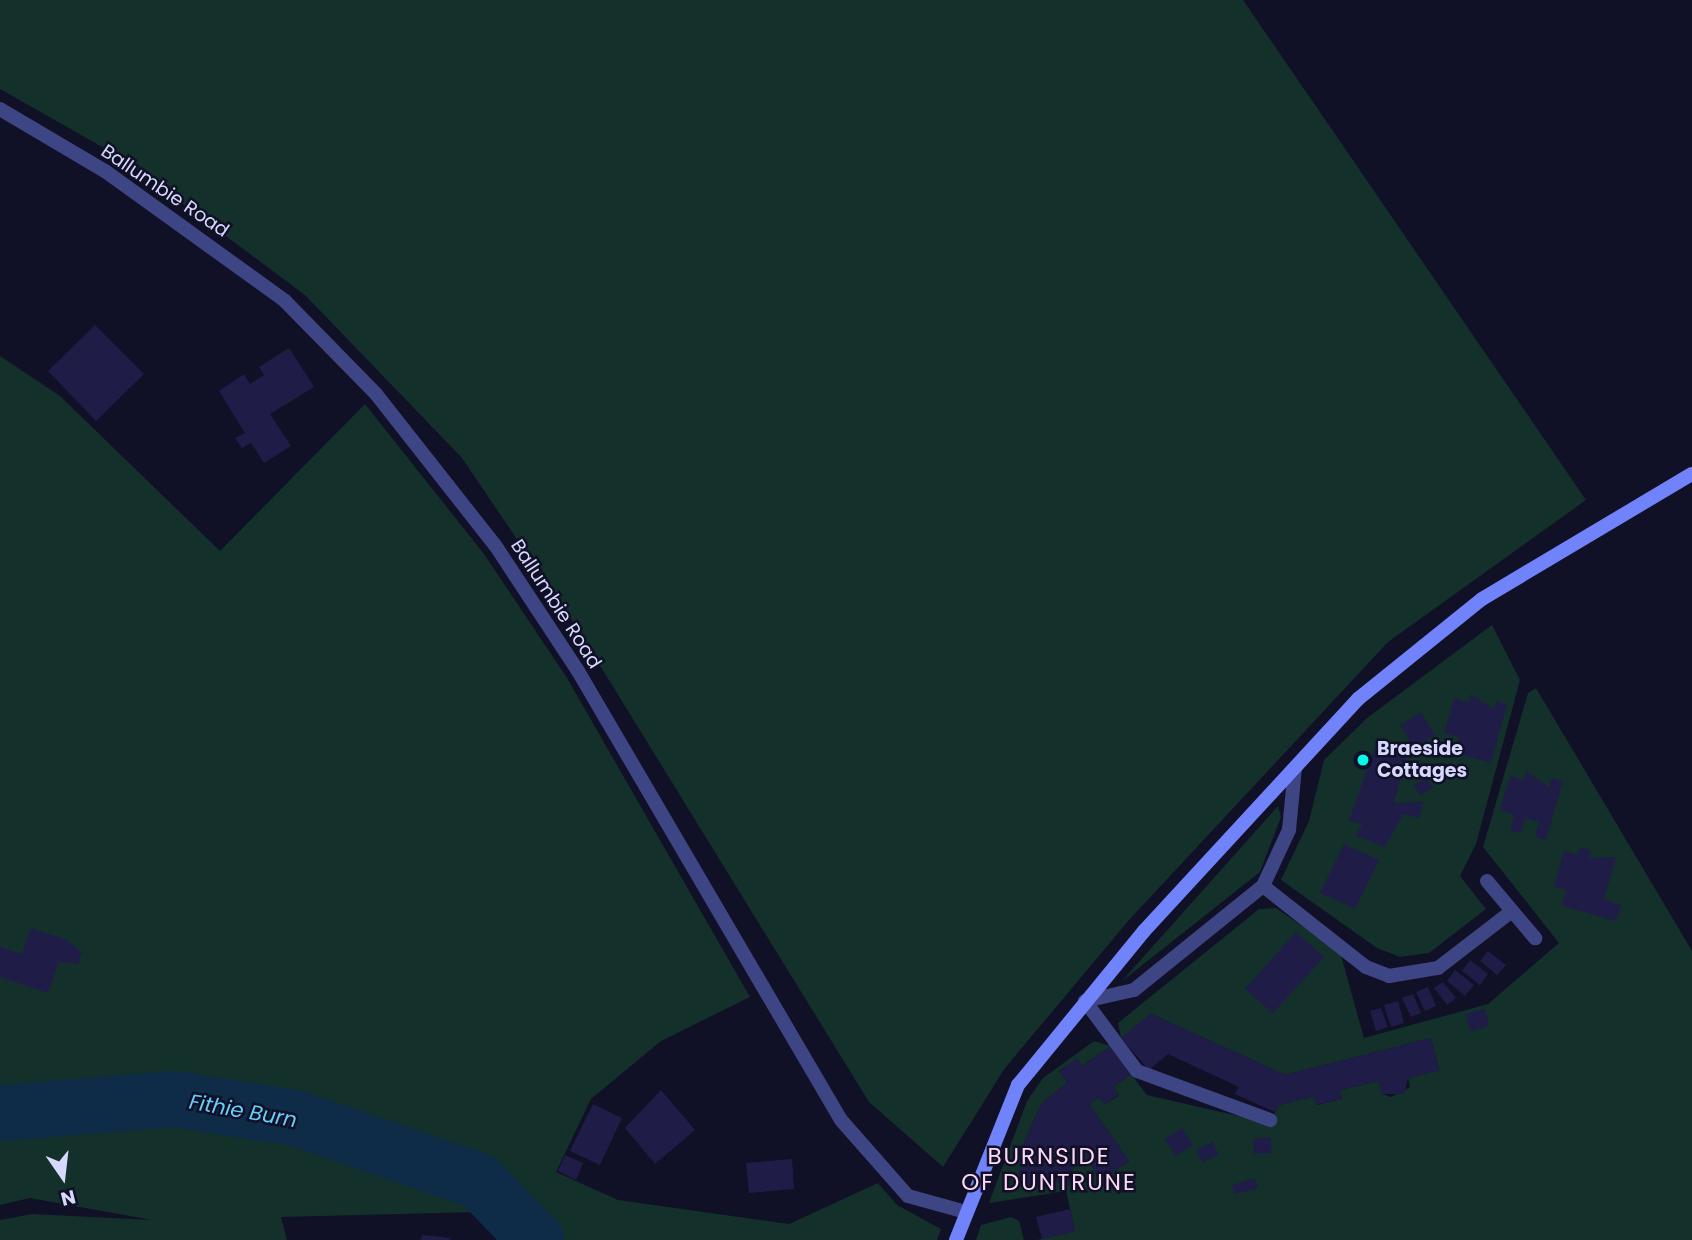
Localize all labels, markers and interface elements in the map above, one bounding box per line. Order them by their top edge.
street label: Ballumbie Road [97,140,233,242]
street label: Ballumbie Road [506,535,606,673]
place label: Braeside Cottages [1377,738,1467,782]
marker: Braeside Cottages [1355,752,1371,768]
water label: Fithie Burn [187,1089,299,1133]
north arrow [28,1142,98,1212]
district label: BURNSIDE OF DUNTRUNE [963,1142,1135,1196]
text: N [58,1183,78,1213]

